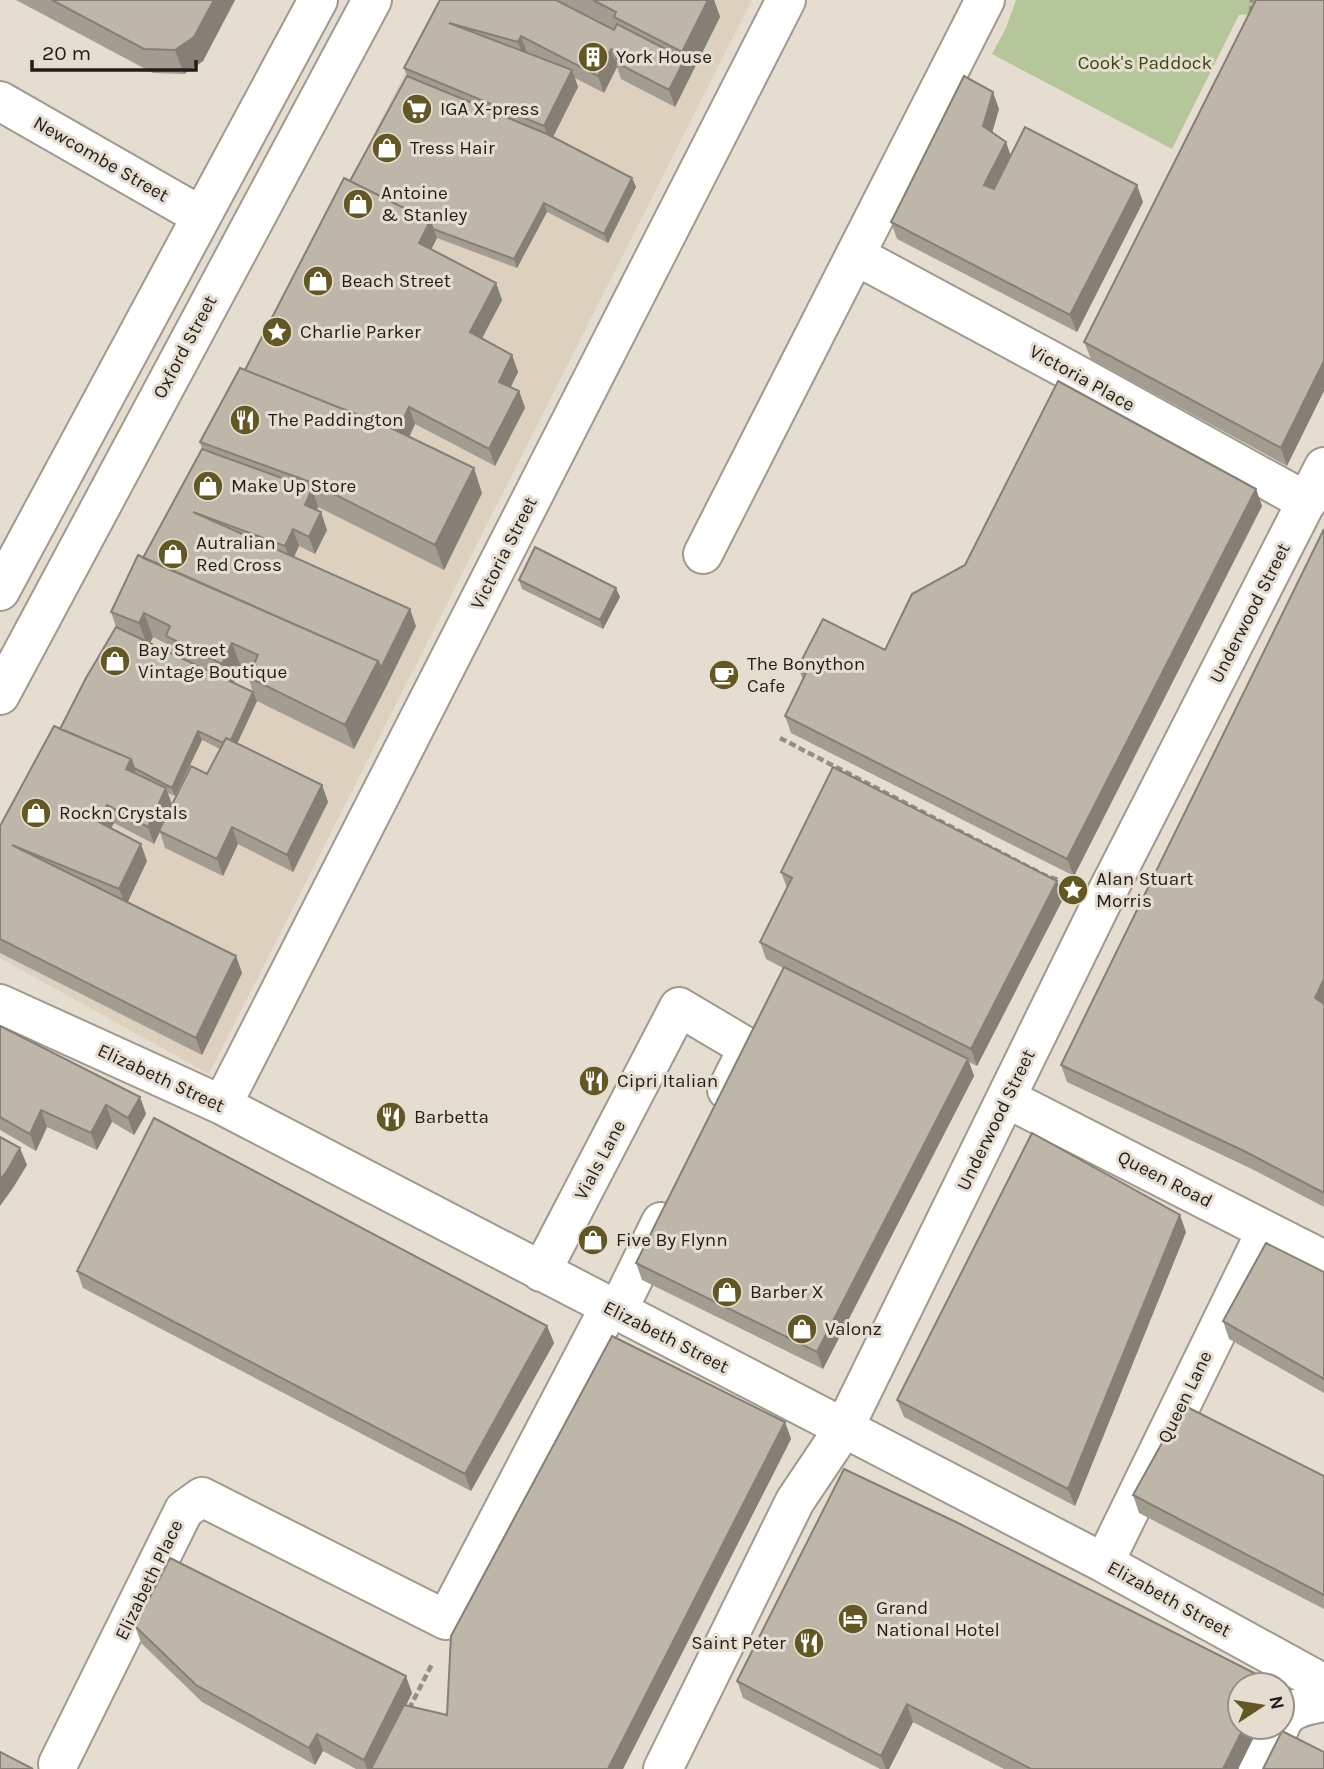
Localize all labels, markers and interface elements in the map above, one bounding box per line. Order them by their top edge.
scale bar [32,28,196,72]
building icon: York House [576,40,610,74]
text: 20 m [42,41,91,65]
place label: York House [616,46,712,68]
park label: Cook's Paddock [1078,52,1213,74]
supermarket icon: IGA X-press [400,92,434,126]
place label: IGA X-press [440,98,539,120]
street label: Newcombe Street [30,111,172,207]
shop icon: Tress Hair [370,131,404,165]
place label: Tress Hair [410,137,495,159]
place label: Antoine & Stanley [381,182,468,226]
shop icon: Antoine & Stanley [341,187,375,221]
shop icon: Beach Street [301,264,335,298]
place label: Beach Street [341,270,451,292]
street label: Oxford Street [149,292,221,402]
place icon: Charlie Parker [260,315,294,349]
place label: Charlie Parker [300,321,421,343]
street label: Victoria Place [1025,340,1139,416]
restaurant icon: The Paddington [228,403,262,437]
place label: The Paddington [268,409,404,431]
shop icon: Make Up Store [191,469,225,503]
place label: Make Up Store [231,475,356,497]
street label: Victoria Street [466,493,542,613]
place label: Autralian Red Cross [196,532,282,576]
shop icon: Autralian Red Cross [156,537,190,571]
street label: Underwood Street [1205,539,1295,687]
place label: Bay Street Vintage Boutique [138,639,287,683]
shop icon: Bay Street Vintage Boutique [98,644,132,678]
place label: The Bonython Cafe [747,653,865,697]
cafe icon: The Bonython Cafe [707,658,741,692]
shop icon: Rockn Crystals [19,796,53,830]
place label: Rockn Crystals [59,802,188,824]
place label: Alan Stuart Morris [1096,868,1193,912]
place icon: Alan Stuart Morris [1056,873,1090,907]
street label: Elizabeth Street [94,1039,228,1117]
street label: Underwood Street [952,1046,1040,1194]
restaurant icon: Cipri Italian [577,1064,611,1098]
place label: Cipri Italian [617,1070,718,1092]
restaurant icon: Barbetta [374,1100,408,1134]
place label: Barbetta [414,1106,489,1128]
street label: Vials Lane [570,1116,630,1204]
street label: Queen Road [1114,1146,1216,1212]
shop icon: Five By Flynn [576,1223,610,1257]
place label: Five By Flynn [616,1229,728,1251]
shop icon: Barber X [710,1275,744,1309]
place label: Barber X [750,1281,824,1303]
street label: Elizabeth Street [600,1296,732,1378]
shop icon: Valonz [785,1312,819,1346]
place label: Valonz [825,1318,882,1340]
street label: Queen Lane [1153,1347,1217,1447]
street label: Elizabeth Place [110,1516,188,1644]
street label: Elizabeth Street [1104,1556,1234,1642]
place label: Grand National Hotel [876,1597,1000,1641]
hotel icon: Grand National Hotel [836,1602,870,1636]
restaurant icon: Saint Peter [792,1626,826,1660]
place label: Saint Peter [691,1632,786,1654]
north arrow [1226,1671,1296,1741]
text: N [1264,1694,1289,1712]

